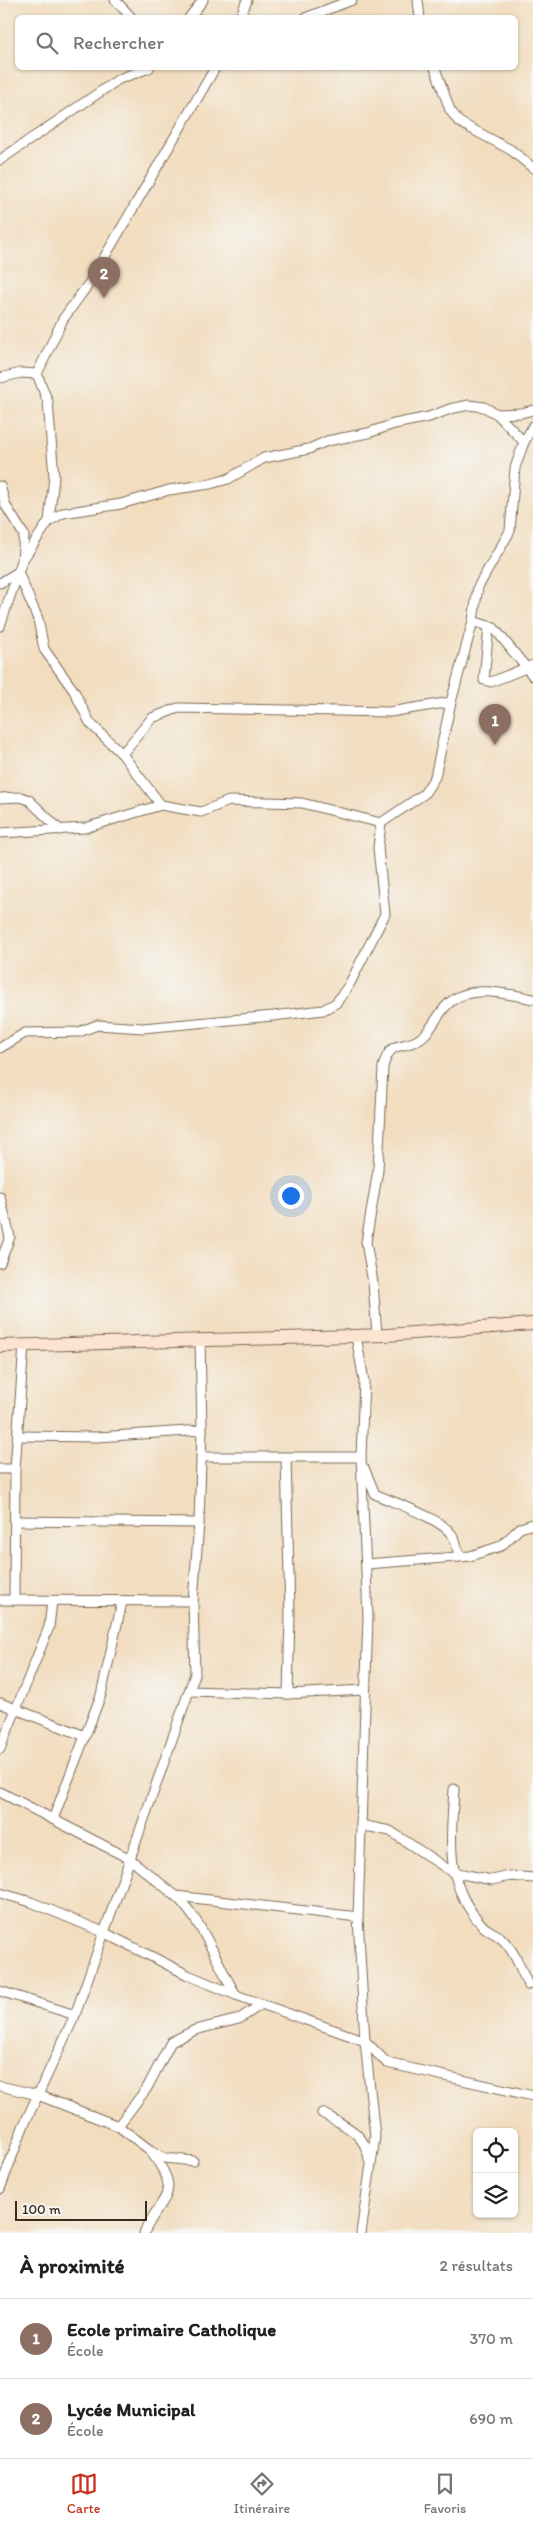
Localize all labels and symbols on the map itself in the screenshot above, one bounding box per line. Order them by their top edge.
pin: 2 [88,257,120,298]
pin: 1 [479,704,511,745]
your location [278,1183,304,1209]
scale bar [15,2198,148,2221]

